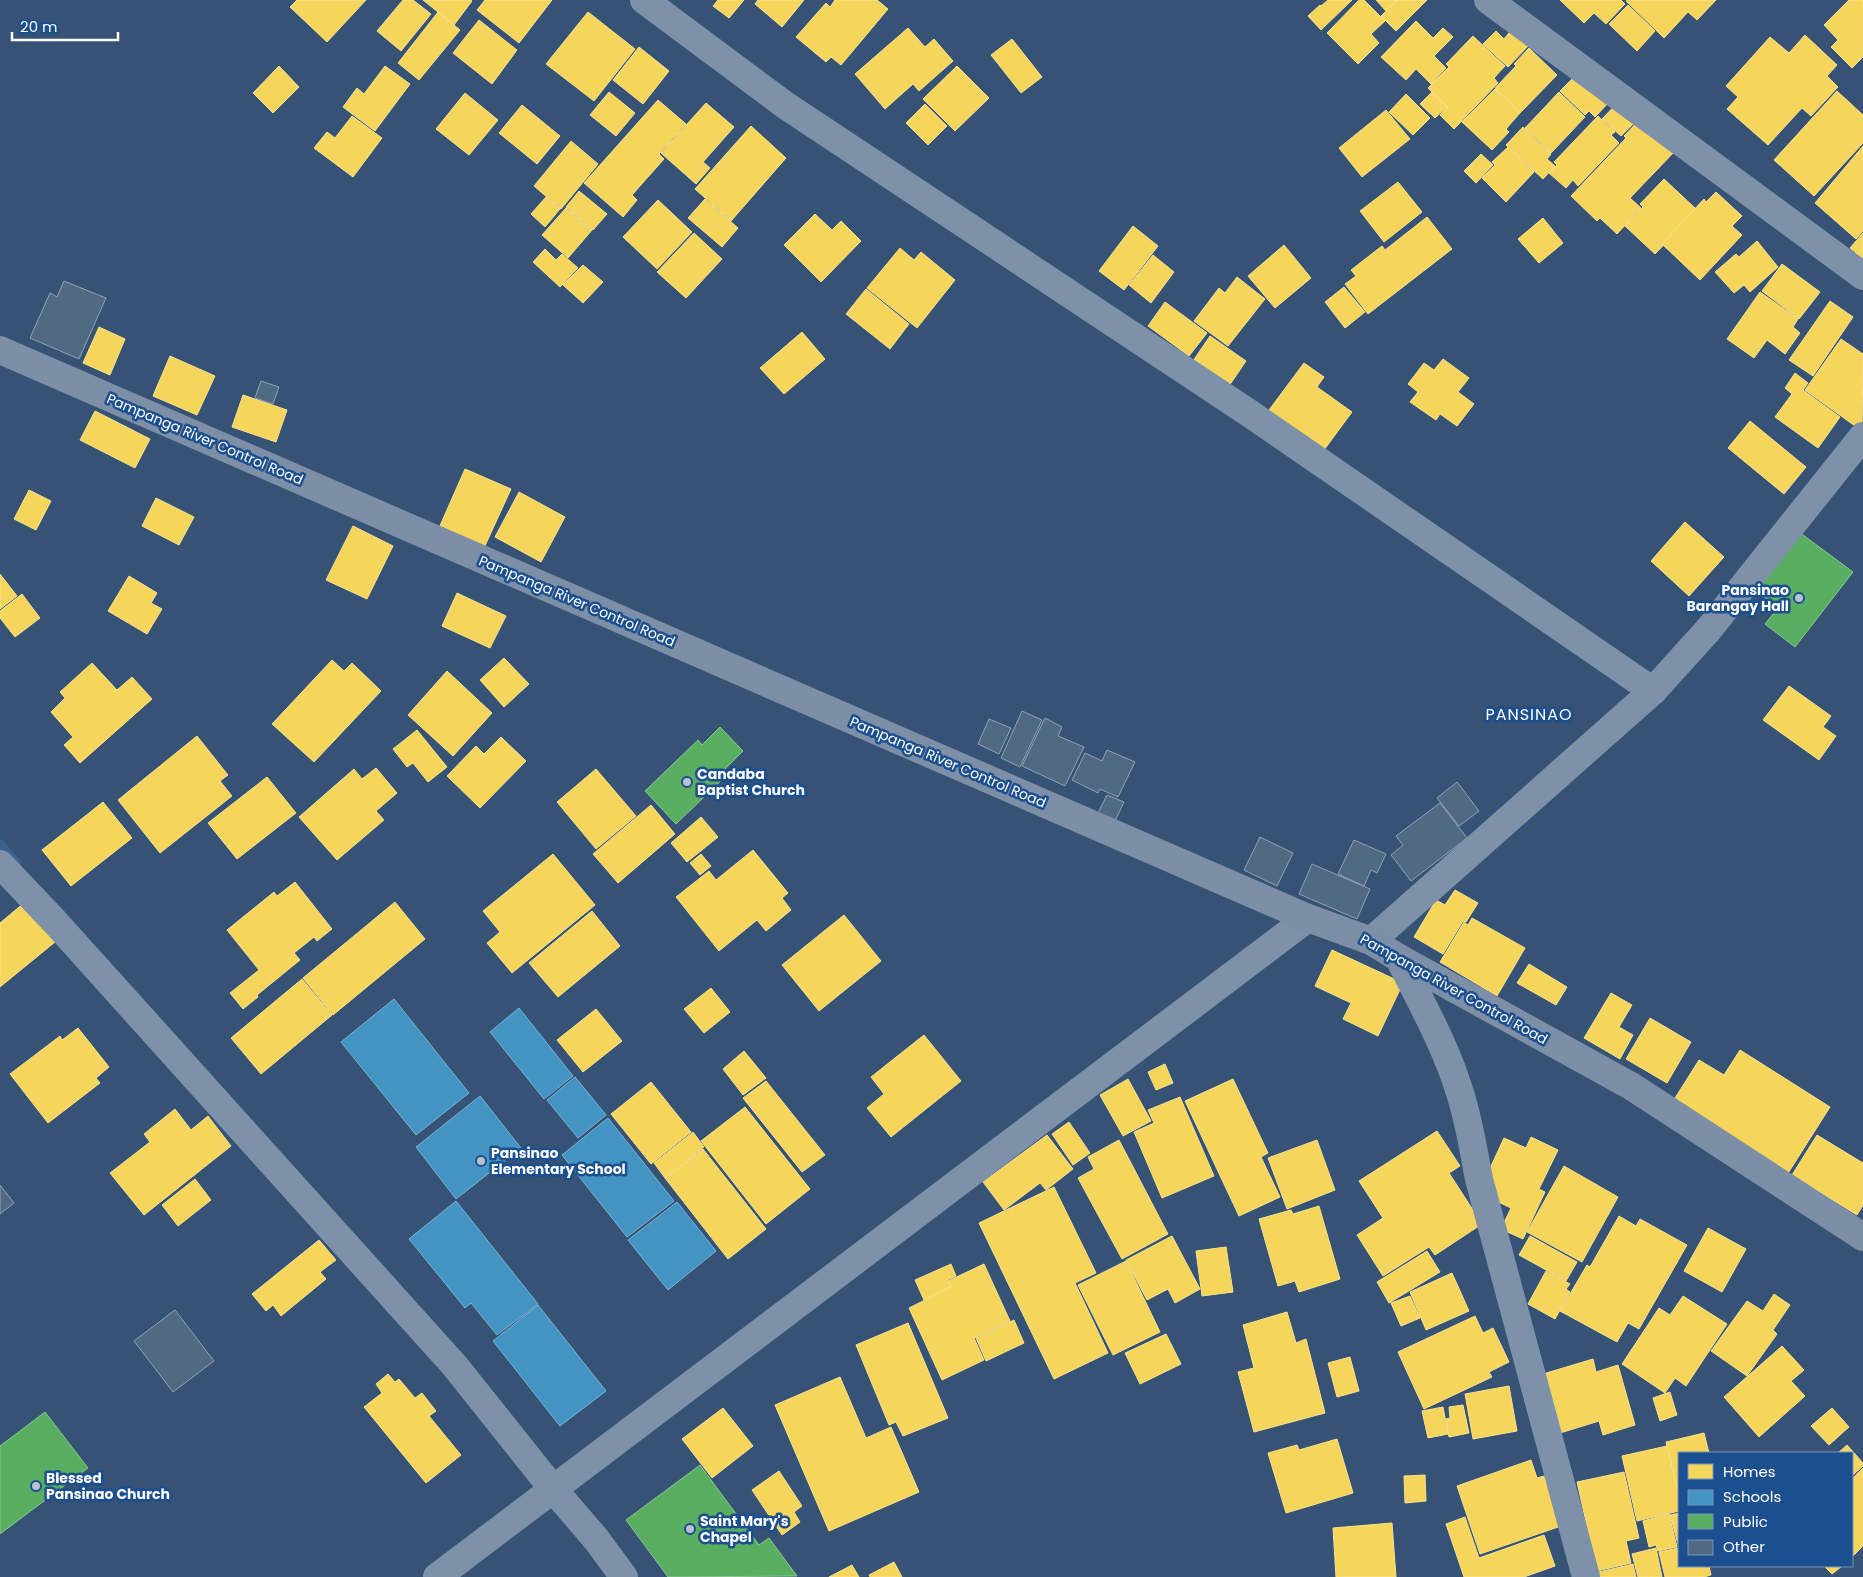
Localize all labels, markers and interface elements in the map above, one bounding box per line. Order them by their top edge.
scale bar [12,10,119,42]
text: 20 m [20,16,58,37]
street label: Pampanga River Control Road [104,388,306,490]
street label: Pampanga River Control Road [476,550,678,652]
place label: Pansinao Barangay Hall [1687,580,1789,616]
marker: Pansinao Barangay Hall [1793,592,1805,604]
district label: PANSINAO [1485,703,1573,726]
street label: Pampanga River Control Road [847,711,1049,813]
place label: Candaba Baptist Church [697,764,805,800]
marker: Candaba Baptist Church [681,776,693,788]
street label: Pampanga River Control Road [1357,929,1551,1049]
place label: Pansinao Elementary School [491,1143,626,1179]
marker: Pansinao Elementary School [475,1155,487,1167]
legend [1678,1452,1853,1567]
text: Homes [1723,1461,1776,1482]
place label: Blessed Pansinao Church [46,1468,170,1504]
marker: Blessed Pansinao Church [30,1480,42,1492]
text: Schools [1723,1486,1781,1507]
place label: Saint Mary's Chapel [700,1511,789,1547]
text: Public [1723,1511,1768,1532]
marker: Saint Mary's Chapel [684,1523,696,1535]
text: Other [1723,1536,1765,1557]

